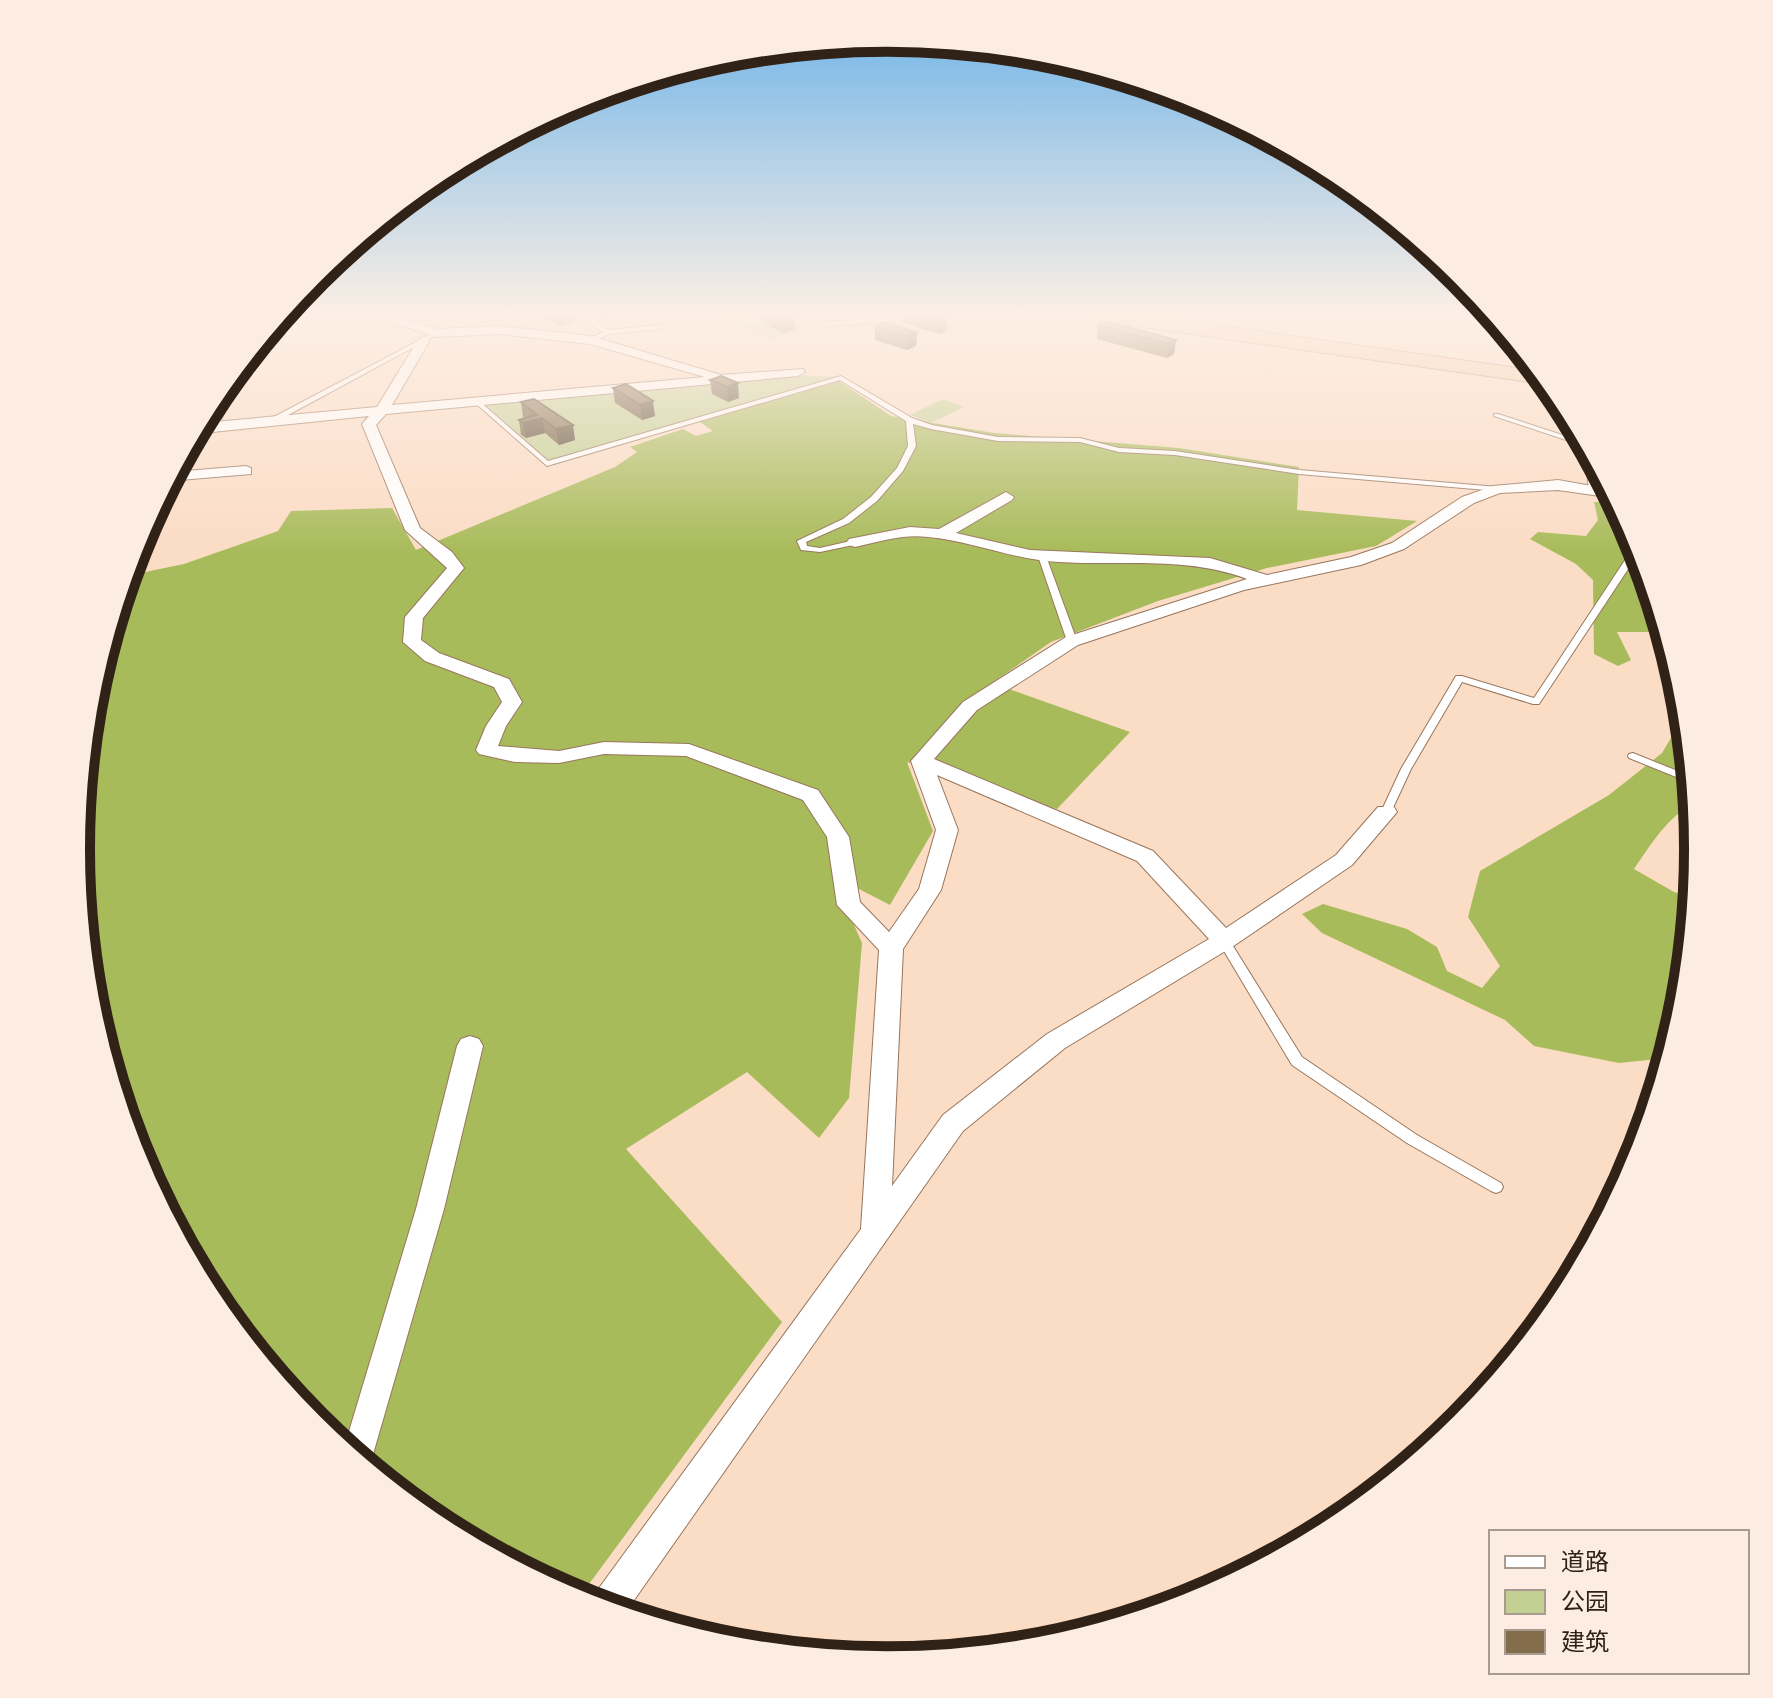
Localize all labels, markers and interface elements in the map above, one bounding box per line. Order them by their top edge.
legend [1489,1530,1749,1674]
text: 道路 [1561,1547,1609,1577]
text: 公园 [1561,1587,1609,1617]
text: 建筑 [1561,1627,1609,1657]

